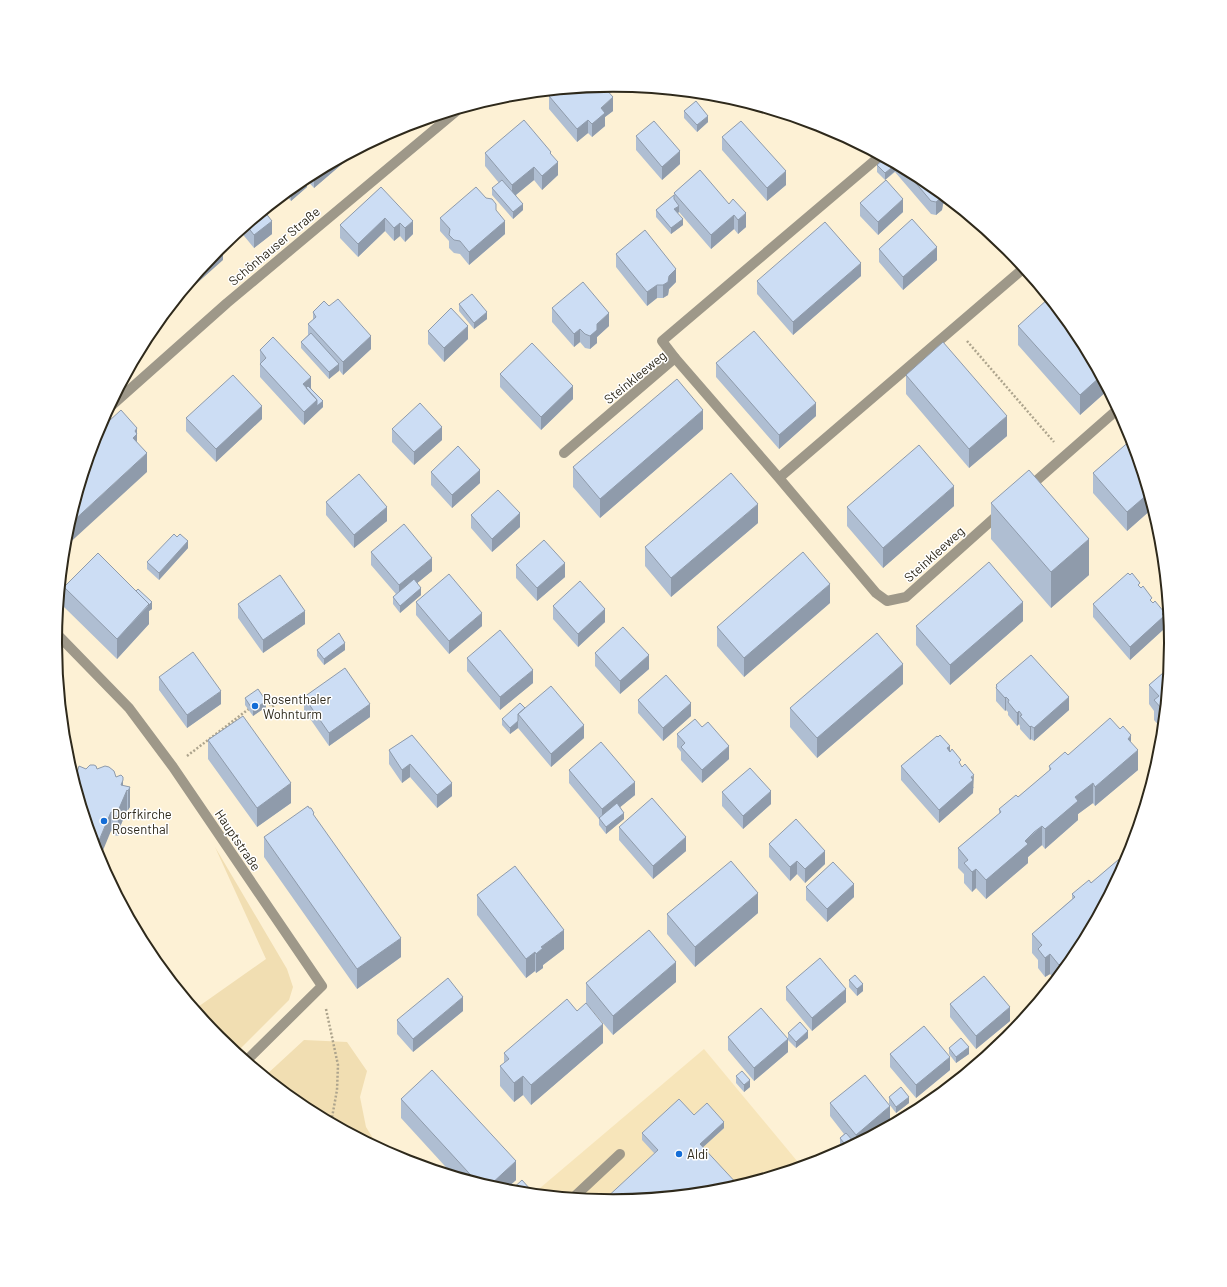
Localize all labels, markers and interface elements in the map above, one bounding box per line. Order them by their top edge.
street label: Schönhauser Straße [225,203,323,289]
street label: Steinkleeweg [601,347,669,407]
street label: Steinkleeweg [901,523,967,585]
place label: Rosenthaler Wohnturm [263,691,331,722]
marker: Rosenthaler Wohnturm [250,701,260,711]
place label: Dorfkirche Rosenthal [112,806,172,837]
street label: Hauptstraße [212,806,264,874]
marker: Dorfkirche Rosenthal [99,816,109,826]
place label: Aldi [687,1146,708,1162]
marker: Aldi [674,1149,684,1159]

